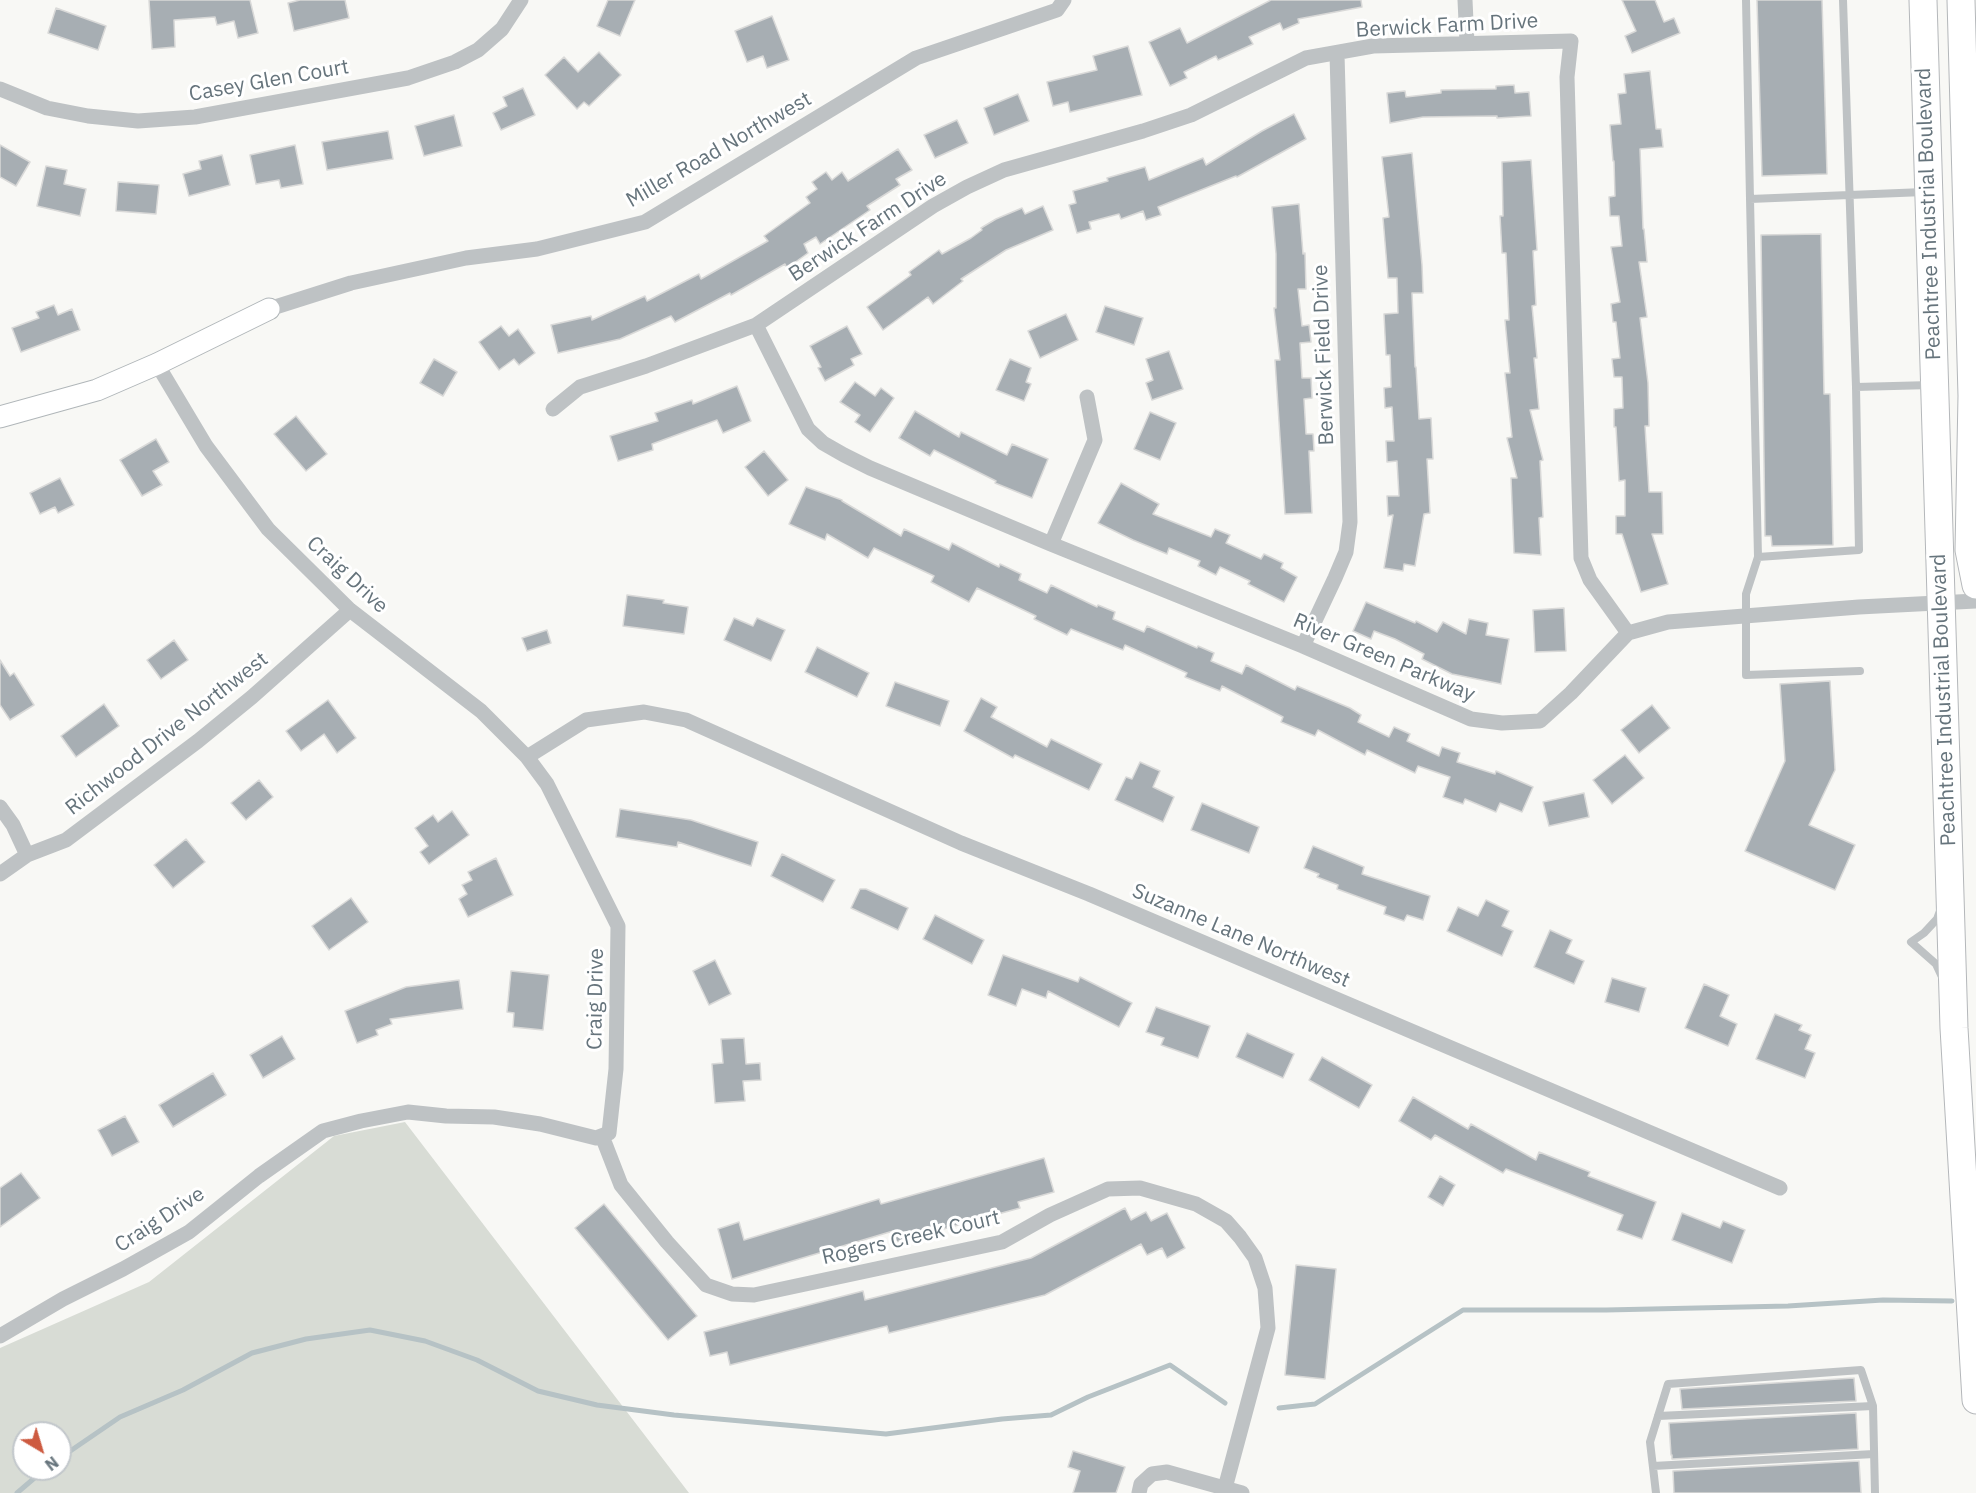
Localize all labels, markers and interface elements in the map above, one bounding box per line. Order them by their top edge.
street label: Berwick Farm Drive [1355,9,1539,43]
street label: Casey Glen Court [187,55,351,107]
street label: Peachtree Industrial Boulevard [1911,67,1947,361]
street label: Miller Road Northwest [622,87,816,213]
street label: Berwick Farm Drive [784,167,952,287]
street label: Berwick Field Drive [1308,264,1340,446]
street label: Craig Drive [301,531,393,619]
street label: Peachtree Industrial Boulevard [1926,553,1962,847]
street label: River Green Parkway [1289,608,1479,708]
street label: Richwood Drive Northwest [61,647,273,821]
street label: Suzanne Lane Northwest [1128,879,1354,993]
street label: Craig Drive [583,948,609,1050]
street label: Craig Drive [110,1182,210,1258]
street label: Rogers Creek Court [820,1205,1002,1271]
north arrow [12,1421,72,1481]
text: N [41,1452,63,1475]

